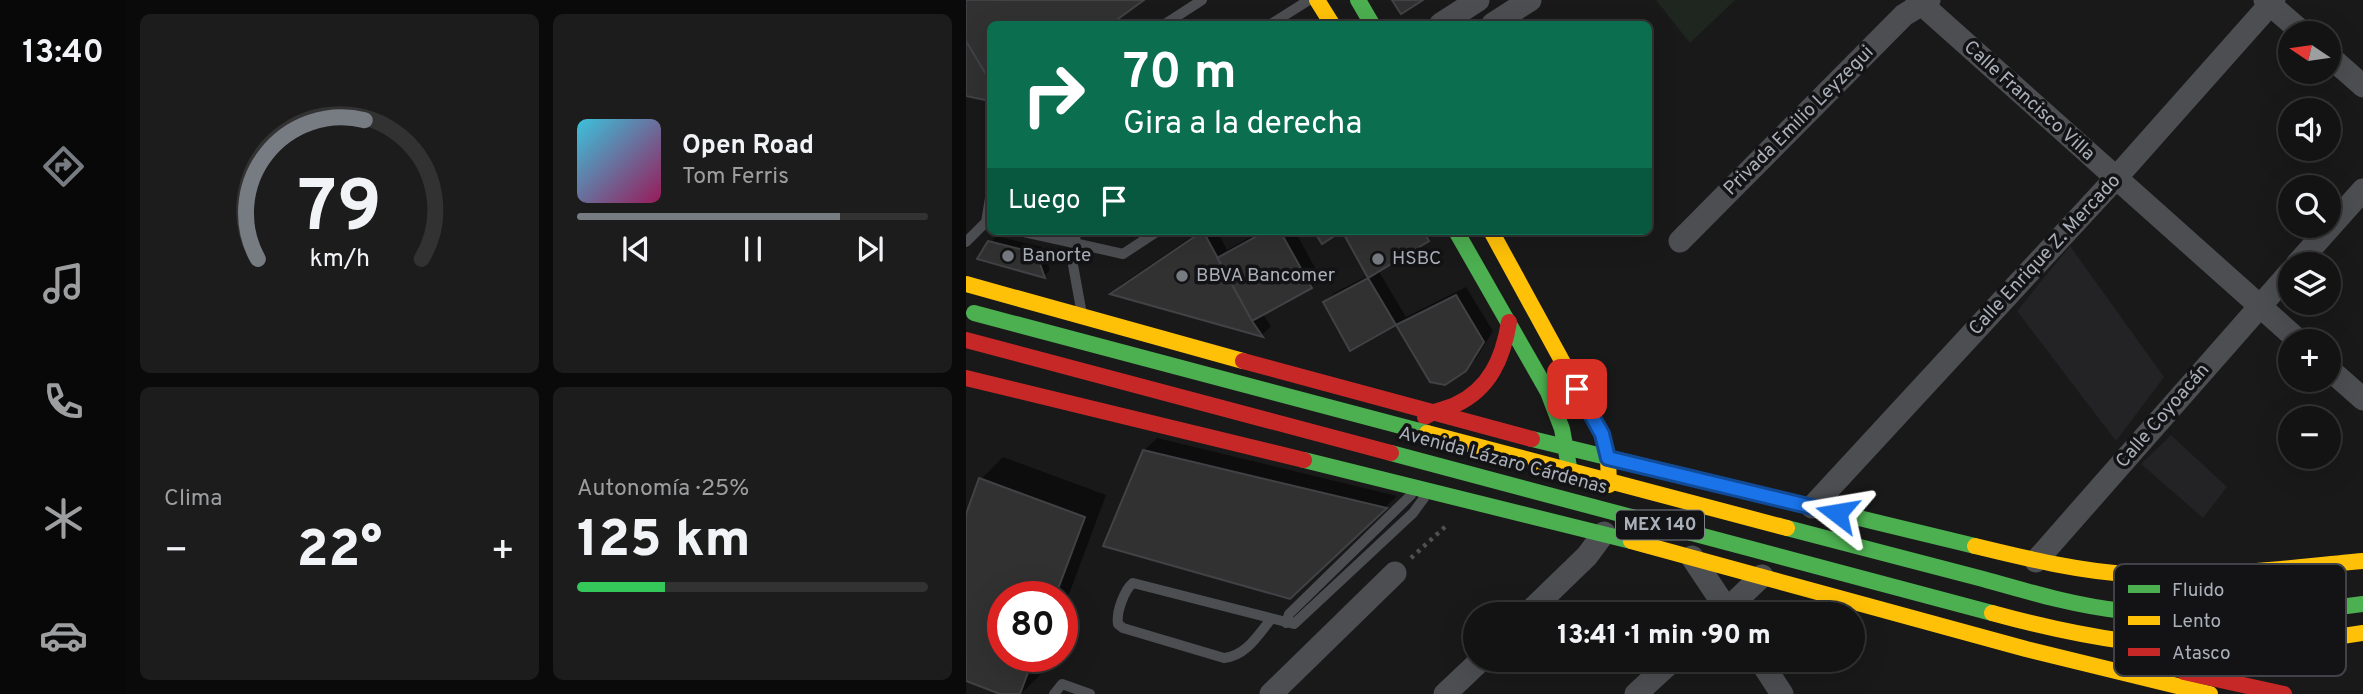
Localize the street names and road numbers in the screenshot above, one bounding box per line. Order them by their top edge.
street label: Calle Francisco Villa [1958,36,2100,166]
street label: Privada Emilio Leyzegui [1719,41,1879,201]
street label: Calle Enrique Z. Mercado [1964,169,2126,341]
street label: Calle Coyoacán [2111,359,2215,473]
street label: Avenida Lázaro Cárdenas [1396,422,1610,500]
road number: MEX 140 [1616,510,1704,540]

